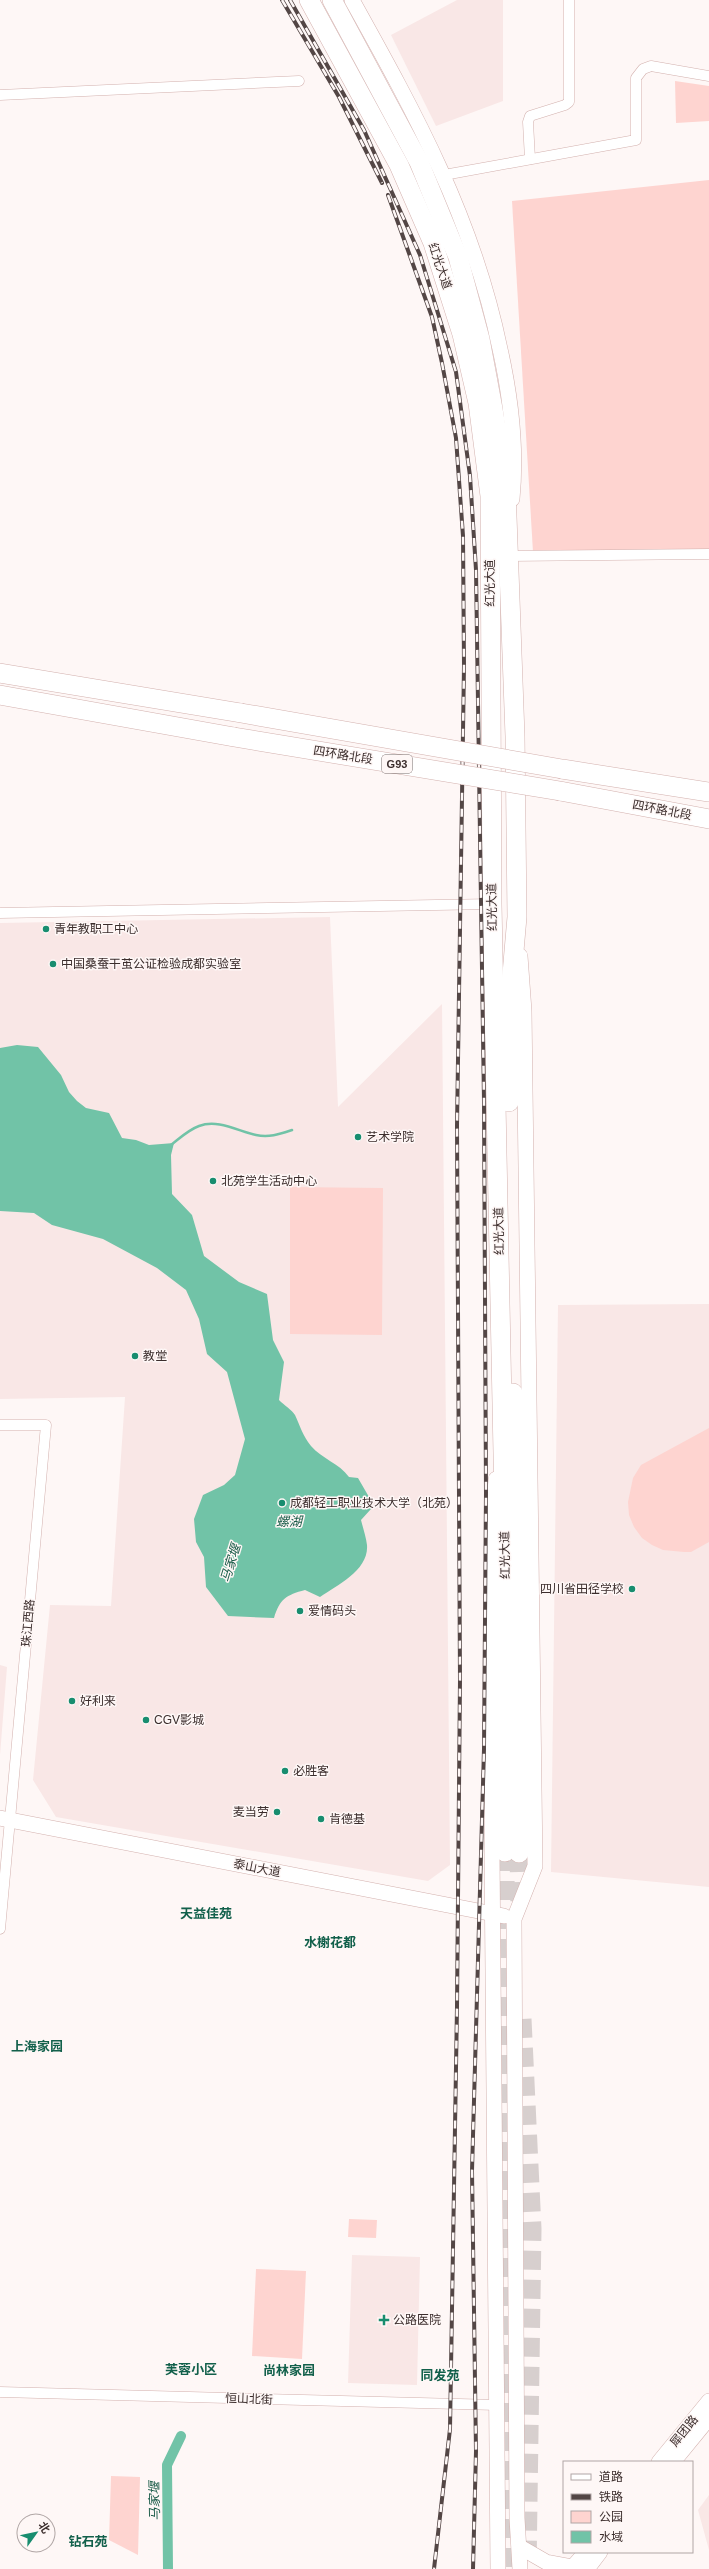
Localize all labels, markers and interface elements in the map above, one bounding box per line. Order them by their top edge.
street label: 红光大道 [426,241,454,291]
street label: 红光大道 [483,559,497,607]
street label: 四环路北段 [312,743,374,767]
road number: G93 [382,755,412,773]
street label: 四环路北段 [631,797,693,823]
street label: 红光大道 [485,883,499,931]
place label: 青年教职工中心 [54,922,138,936]
marker: 青年教职工中心 [41,924,51,934]
place label: 中国桑蚕干茧公证检验成都实验室 [61,957,241,971]
marker: 中国桑蚕干茧公证检验成都实验室 [48,959,58,969]
place label: 艺术学院 [366,1130,414,1144]
marker: 艺术学院 [353,1132,363,1142]
place label: 北苑学生活动中心 [221,1174,317,1188]
marker: 北苑学生活动中心 [208,1176,218,1186]
street label: 红光大道 [492,1207,506,1255]
place label: 教堂 [143,1349,167,1363]
marker: 教堂 [130,1351,140,1361]
place label: 成都轻工职业技术大学（北苑） [290,1496,458,1510]
marker: 成都轻工职业技术大学（北苑） [277,1498,287,1508]
water label: 螺湖 [276,1514,304,1529]
street label: 红光大道 [498,1531,512,1579]
water label: 马家堰 [218,1540,244,1584]
place label: 四川省田径学校 [540,1582,624,1596]
marker: 四川省田径学校 [627,1584,637,1594]
street label: 珠江西路 [19,1598,37,1648]
place label: 爱情码头 [308,1604,356,1618]
marker: 爱情码头 [295,1606,305,1616]
place label: 好利来 [80,1694,116,1708]
marker: 好利来 [67,1696,77,1706]
place label: CGV影城 [154,1713,204,1727]
marker: CGV影城 [141,1715,151,1725]
place label: 必胜客 [293,1764,329,1778]
marker: 必胜客 [280,1766,290,1776]
place label: 麦当劳 [233,1805,269,1819]
marker: 麦当劳 [272,1807,282,1817]
place label: 肯德基 [329,1812,365,1826]
marker: 肯德基 [316,1814,326,1824]
street label: 泰山大道 [232,1857,282,1879]
district label: 天益佳苑 [180,1906,232,1921]
district label: 水榭花都 [304,1935,356,1950]
district label: 上海家园 [11,2039,63,2054]
place label: 公路医院 [393,2313,441,2327]
marker: 公路医院 [378,2314,390,2326]
district label: 芙蓉小区 [165,2362,217,2377]
district label: 尚林家园 [263,2363,315,2378]
district label: 同发苑 [420,2368,460,2383]
street label: 恒山北街 [225,2391,273,2407]
street label: 犀团路 [667,2413,701,2449]
legend [563,2461,693,2553]
text: 道路 [599,2470,623,2484]
water label: 马家堰 [147,2479,162,2521]
text: 铁路 [599,2490,623,2504]
text: 公园 [599,2510,623,2524]
north arrow [16,2513,56,2553]
text: 北 [36,2520,52,2535]
text: 水域 [599,2530,623,2544]
district label: 钻石苑 [68,2534,108,2549]

